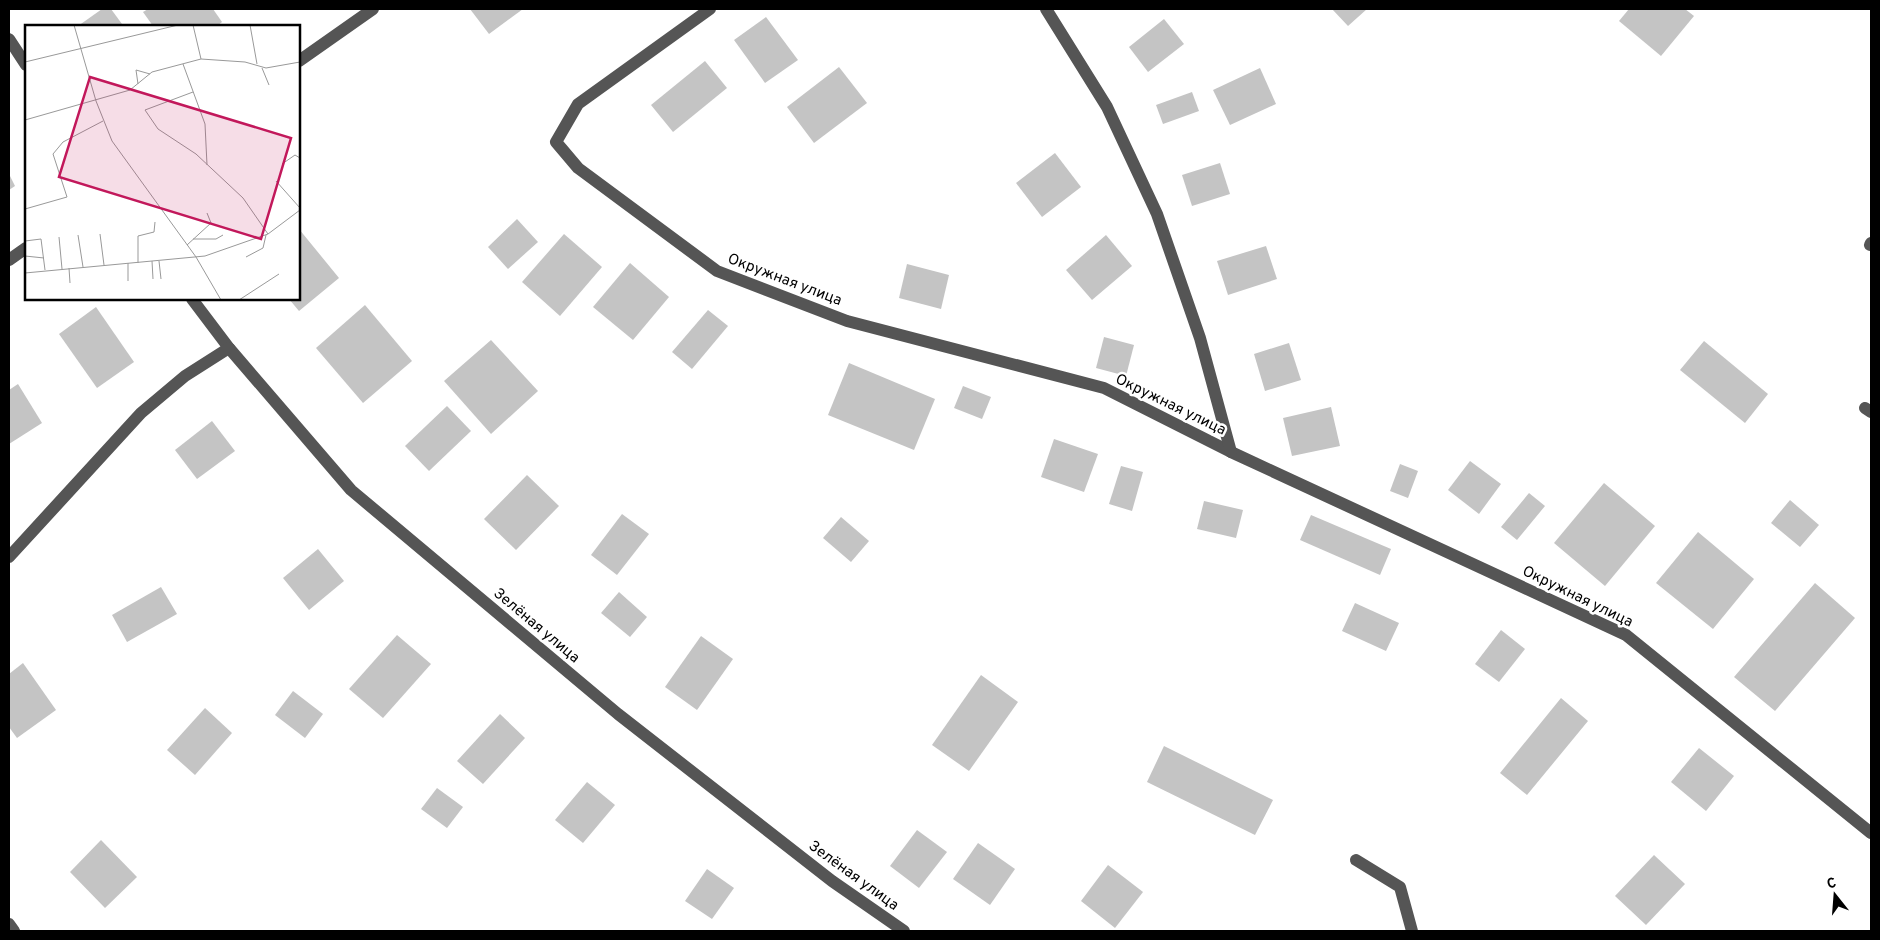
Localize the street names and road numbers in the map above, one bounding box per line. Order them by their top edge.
street label: Окружная улица [725,250,844,311]
street label: Окружная улица [1112,370,1229,440]
street label: Окружная улица [1519,562,1636,632]
street label: Зелёная улица [489,584,583,668]
street label: Зелёная улица [804,837,902,915]

